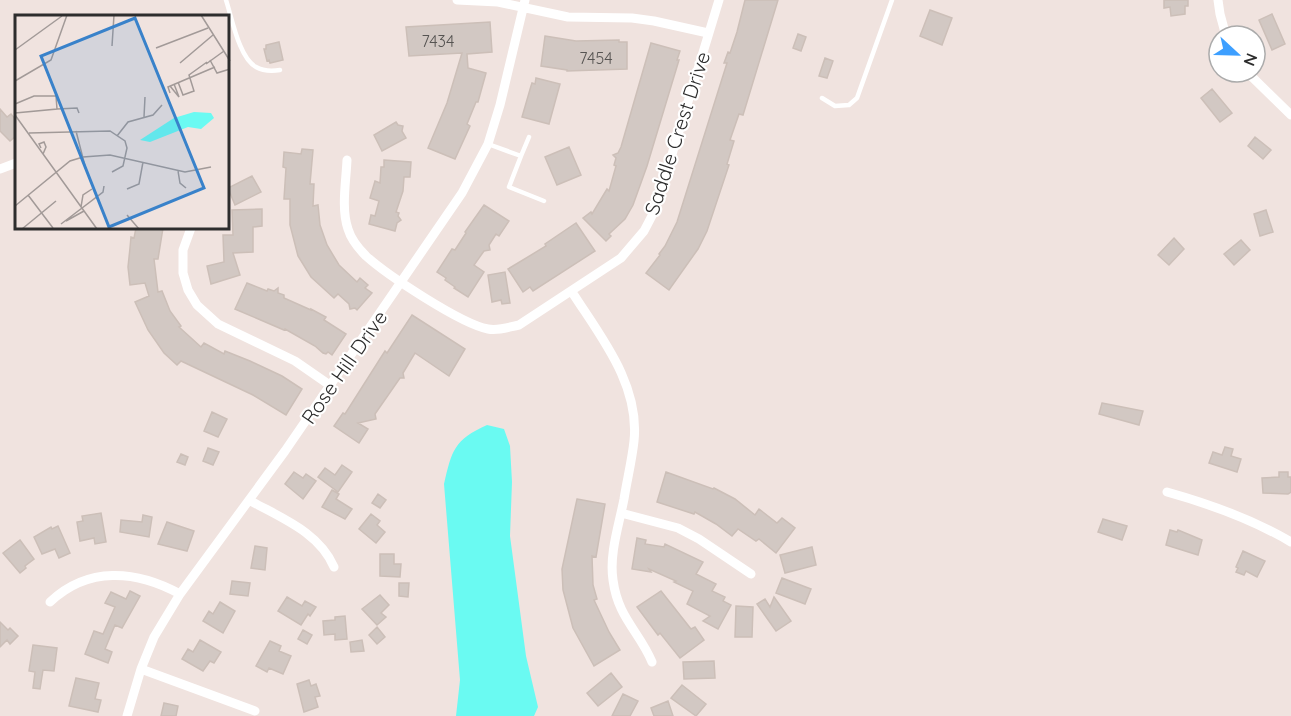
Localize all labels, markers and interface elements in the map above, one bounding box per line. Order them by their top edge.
inset map [15,15,230,230]
north arrow [1207,24,1267,84]
house number: 7434 [422,31,454,51]
house number: 7454 [579,48,613,68]
street label: Saddle Crest Drive [639,48,715,218]
text: N [1239,50,1262,69]
street label: Rose Hill Drive [296,305,392,429]

